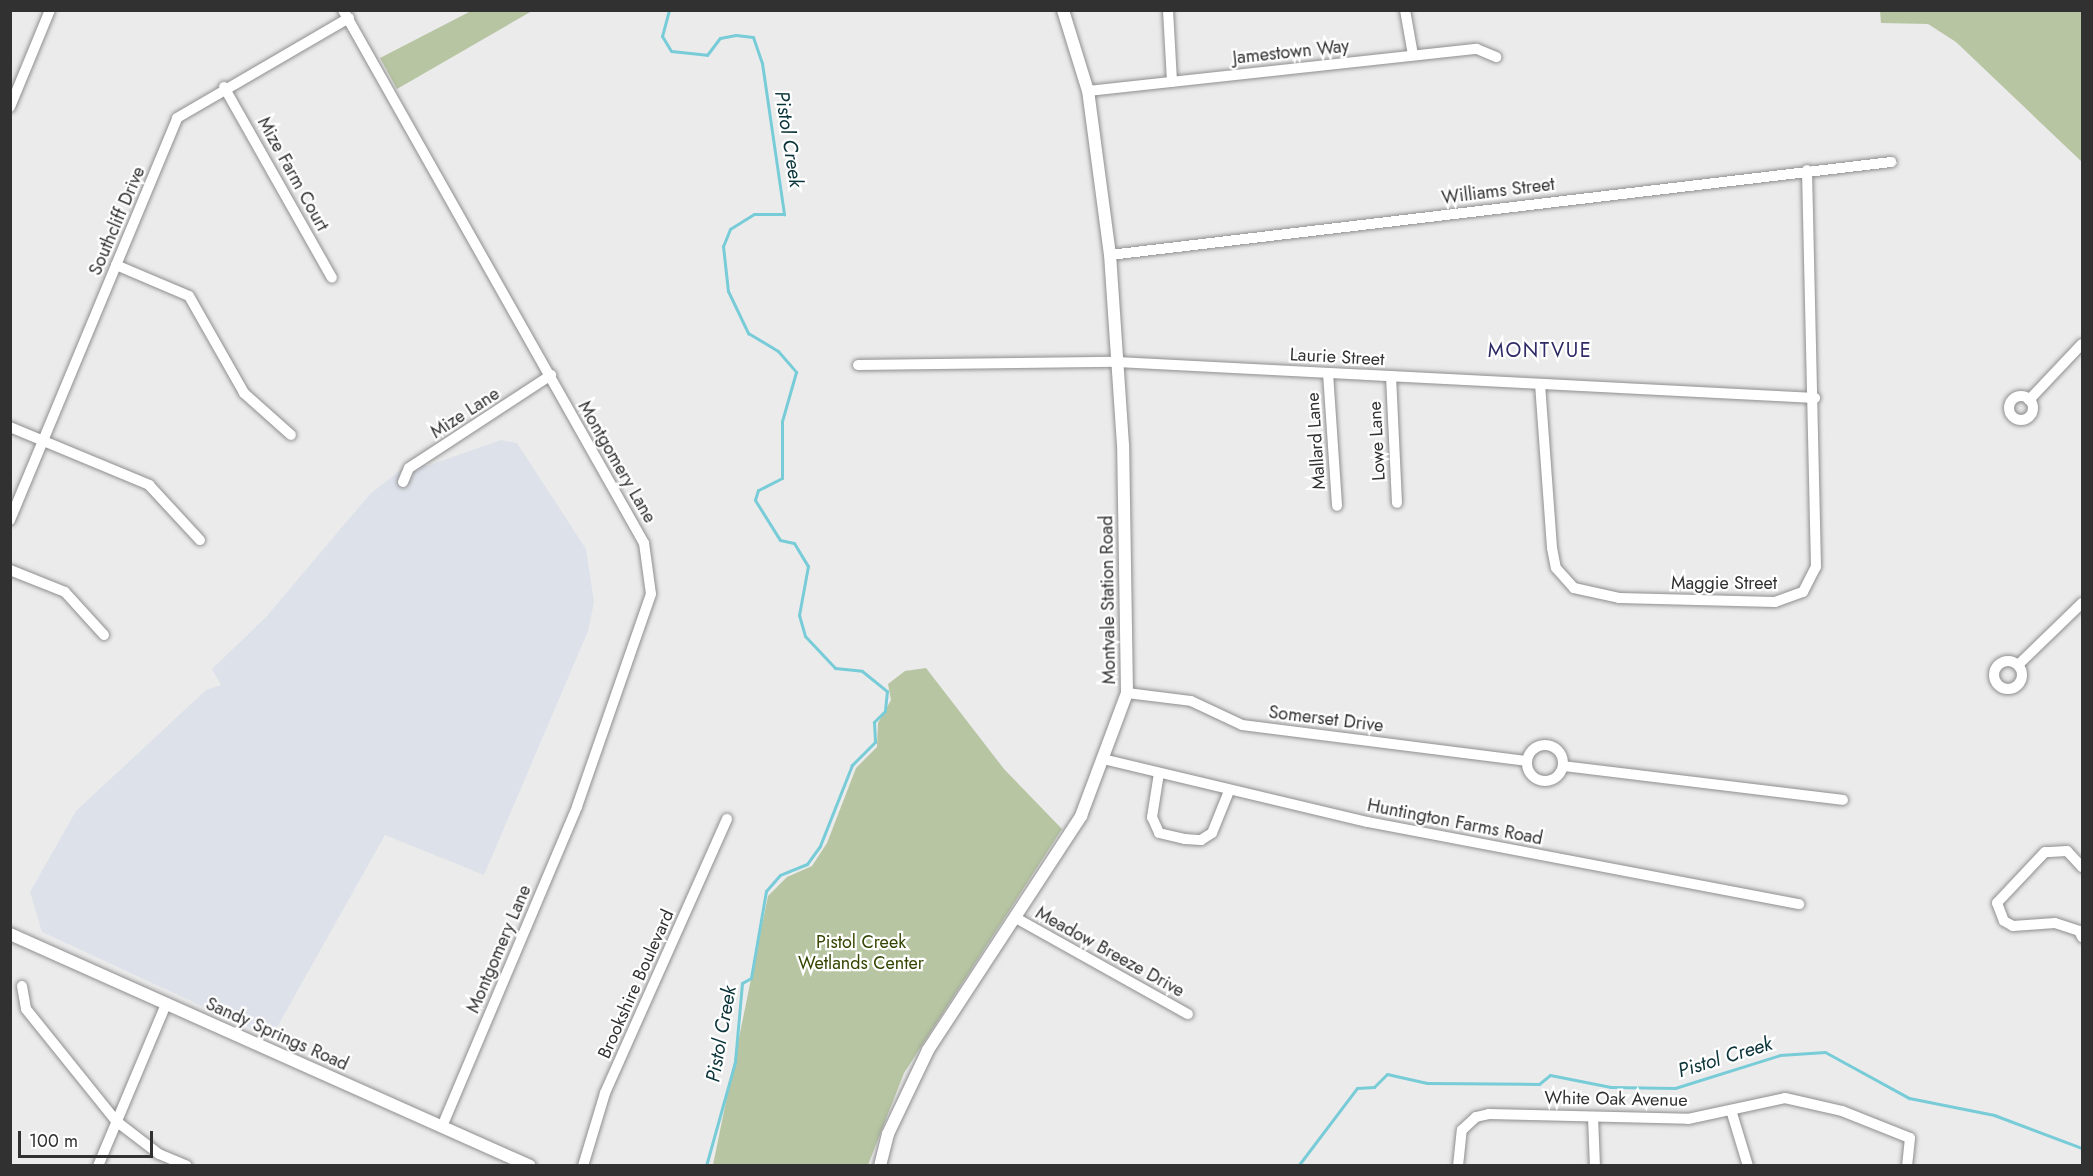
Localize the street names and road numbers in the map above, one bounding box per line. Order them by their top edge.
street label: Jamestown Way [1232,35,1350,69]
street label: Mize Farm Court [253,113,333,235]
street label: Southcliff Drive [84,163,150,279]
street label: Williams Street [1440,173,1556,209]
street label: Laurie Street [1289,344,1385,370]
street label: Mize Lane [427,383,503,443]
street label: Mallard Lane [1302,392,1330,490]
street label: Montgomery Lane [573,397,661,527]
street label: Lowe Lane [1364,401,1390,481]
street label: Montvale Station Road [1096,515,1120,685]
street label: Maggie Street [1671,572,1777,594]
street label: Somerset Drive [1267,701,1385,737]
street label: Huntington Farms Road [1365,794,1545,850]
street label: Montgomery Lane [462,882,536,1016]
street label: Meadow Breeze Drive [1032,902,1188,1002]
street label: Brookshire Boulevard [593,906,679,1062]
street label: Sandy Springs Road [202,993,352,1075]
street label: White Oak Avenue [1544,1087,1688,1111]

